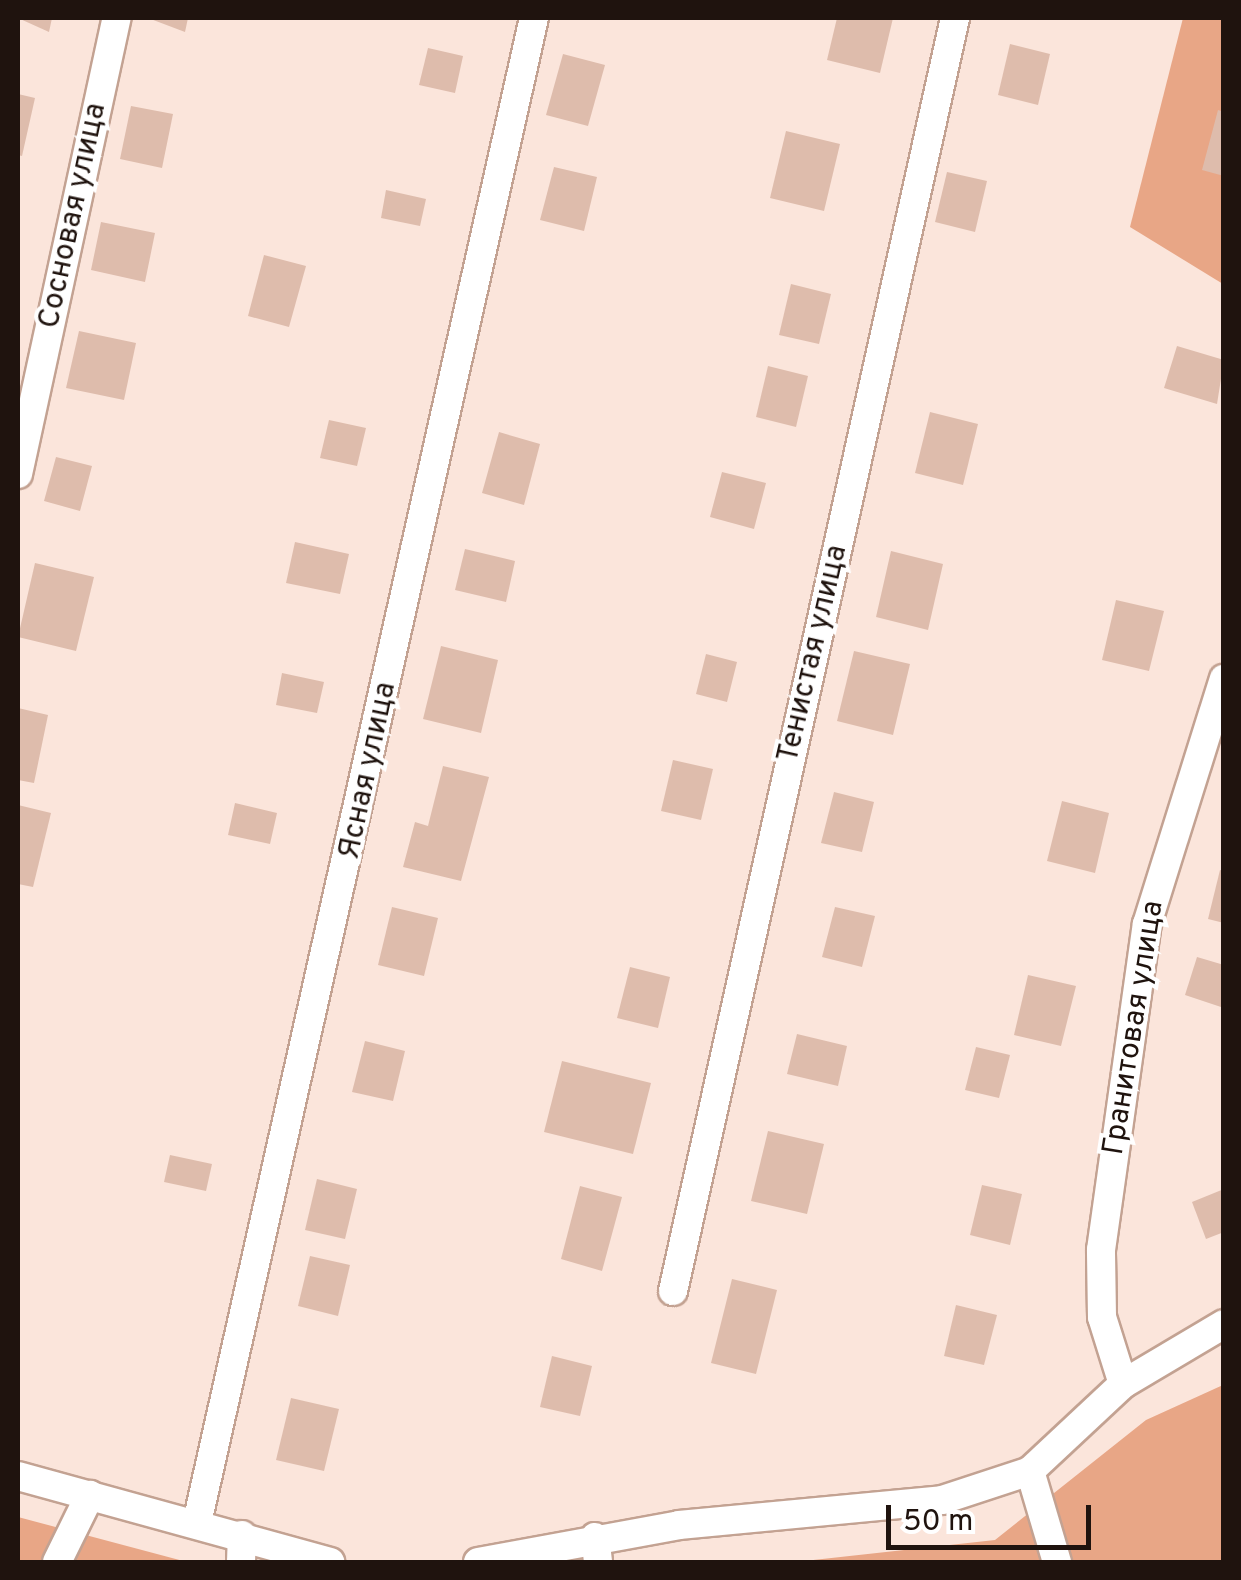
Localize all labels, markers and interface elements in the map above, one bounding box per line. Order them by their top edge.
street label: Сосновая улица [33,100,115,332]
street label: Тенистая улица [771,542,857,766]
street label: Ясная улица [333,679,405,863]
street label: Гранитовая улица [1097,898,1173,1158]
scale bar [891,1485,1096,1547]
text: 50 m [903,1504,973,1541]

